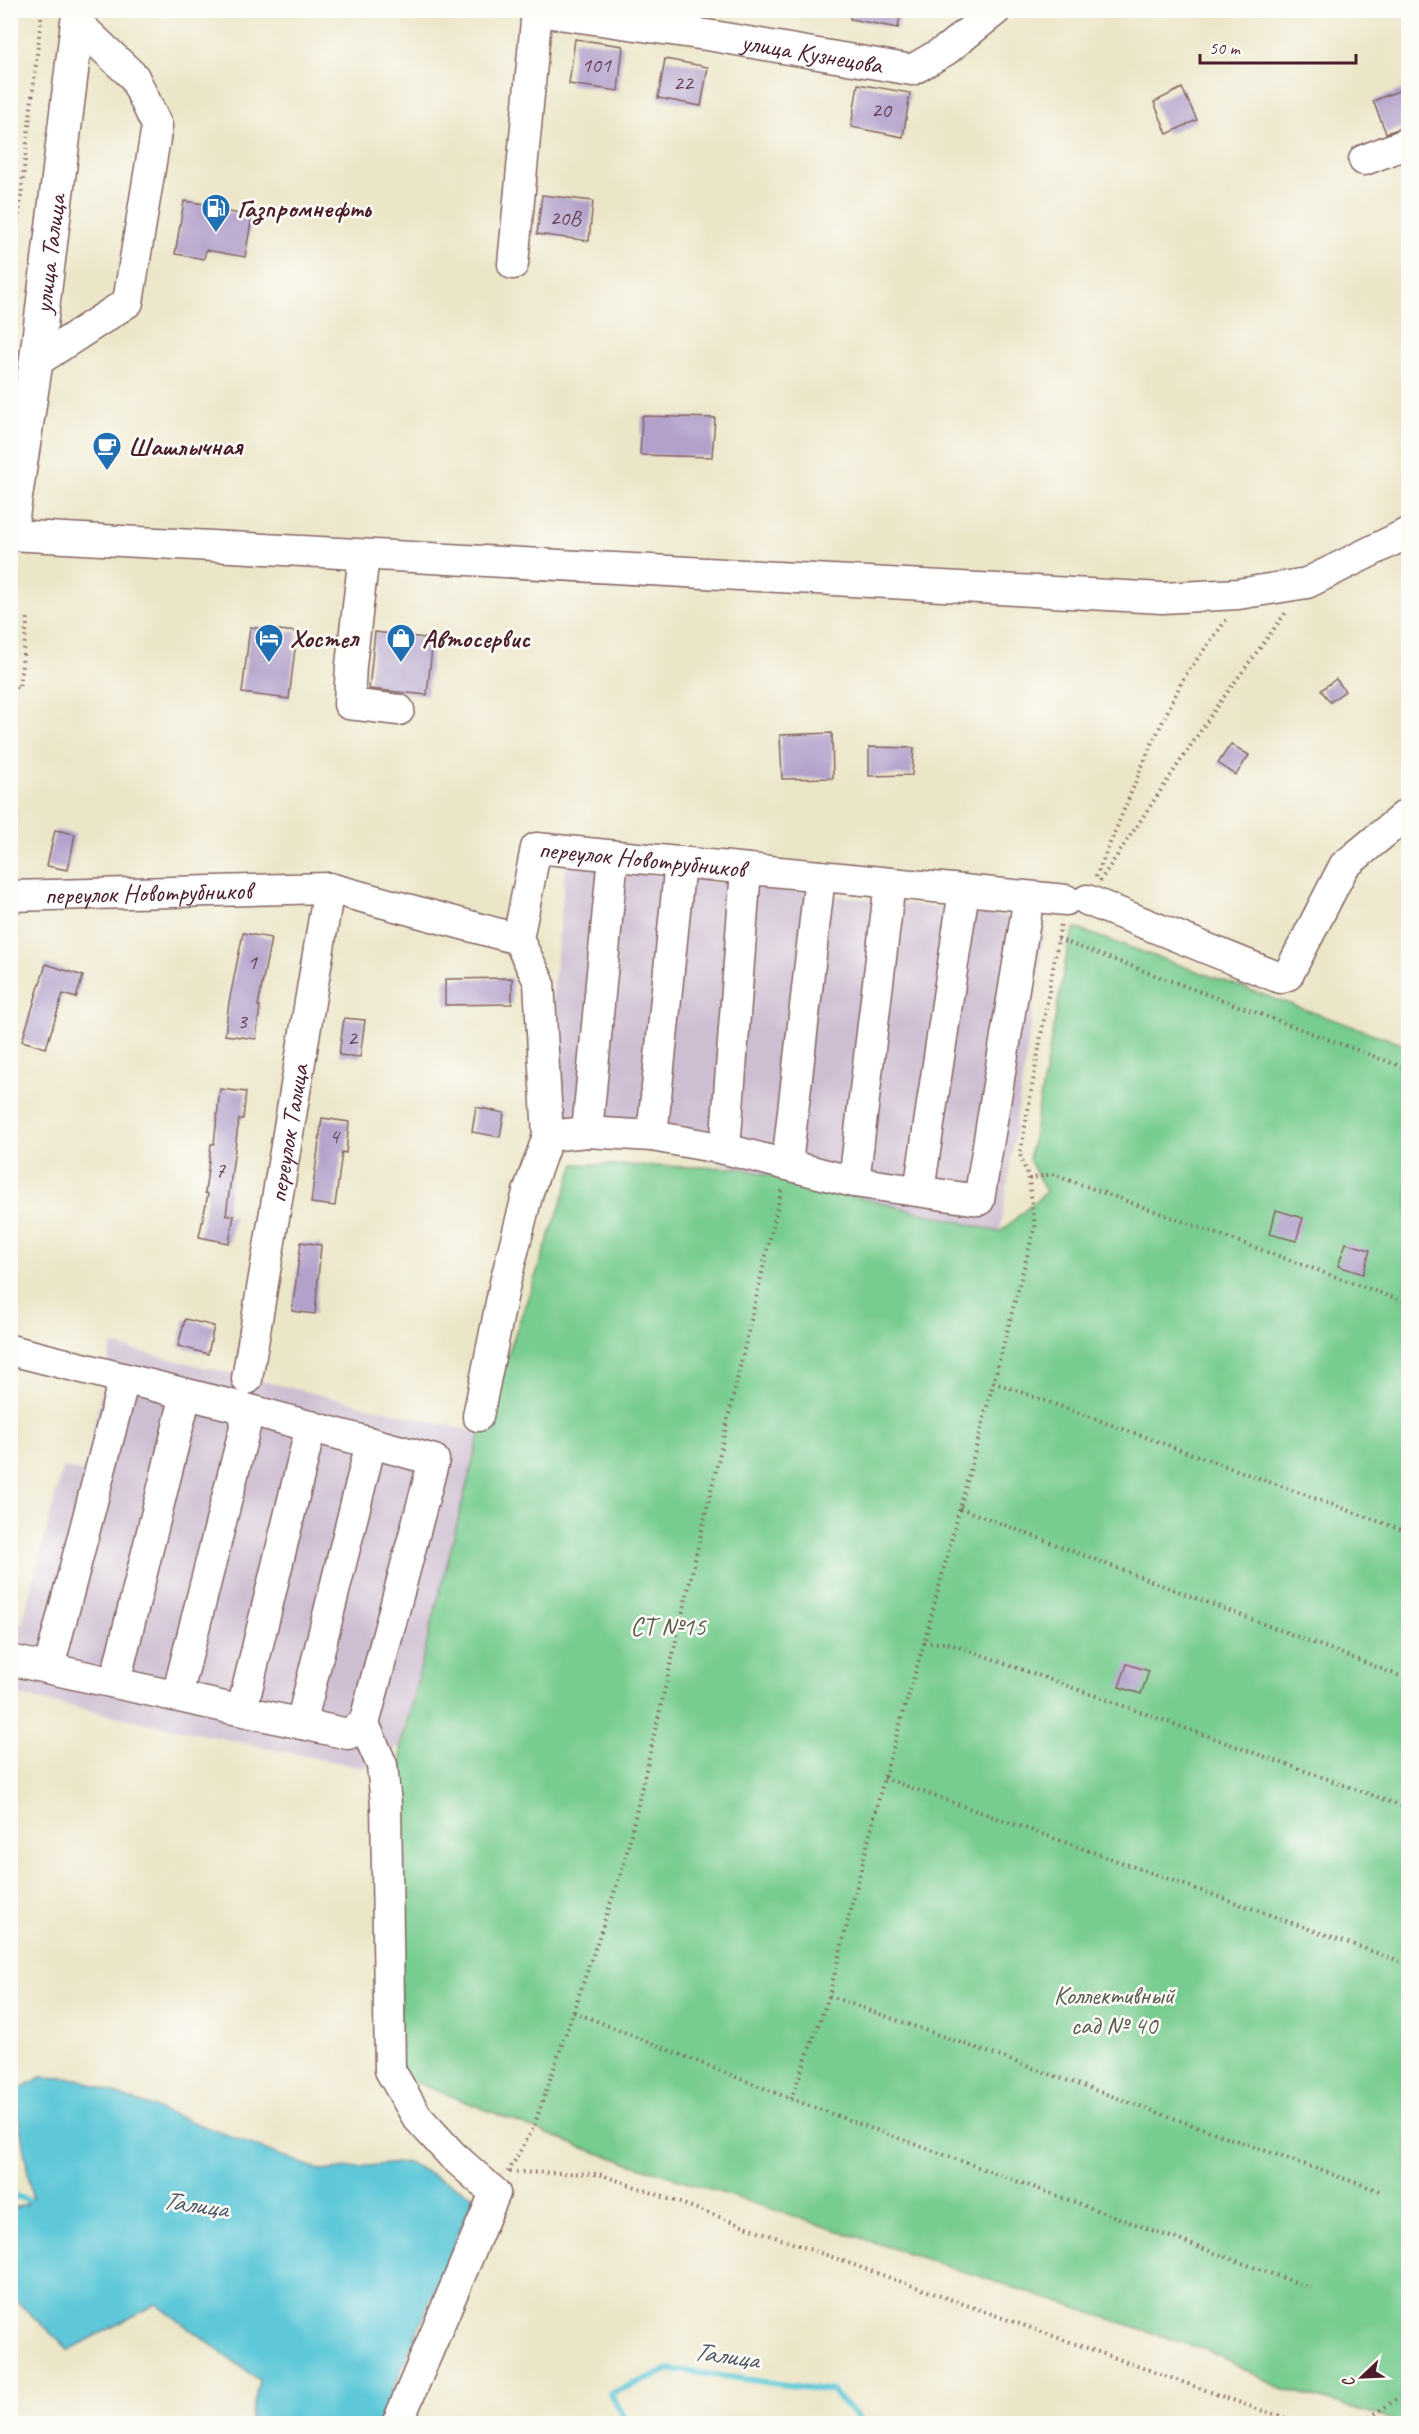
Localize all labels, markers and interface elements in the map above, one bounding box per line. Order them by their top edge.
street label: улица Кузнецова [737,24,886,81]
scale bar [1200,27,1356,65]
text: 50 m [1209,37,1242,59]
house number: 101 [581,51,612,79]
house number: 22 [673,69,695,97]
house number: 20 [871,96,893,124]
street label: улица Талица [25,190,73,317]
fuel station icon: Газпромнефть [200,192,232,234]
place label: Газпромнефть [237,192,373,225]
house number: 20В [549,204,582,232]
cafe icon: Шашлычная [91,430,123,472]
place label: Шашлычная [128,430,244,463]
hotel icon: Хостел [253,622,285,664]
place label: Хостел [290,622,360,655]
shop icon: Автосервис [385,622,417,664]
place label: Автосервис [422,622,530,655]
street label: переулок Новотрубников [537,832,751,885]
street label: переулок Новотрубников [44,873,256,912]
house number: 1 [247,948,258,976]
house number: 3 [237,1007,249,1035]
house number: 2 [347,1024,359,1052]
street label: переулок Талица [260,1060,316,1205]
house number: 4 [329,1122,341,1150]
house number: 7 [215,1156,226,1184]
park label: СТ №15 [630,1610,707,1643]
park label: Коллективный сад № 40 [1054,1979,1176,2042]
water label: Талица [160,2183,233,2226]
water label: Талица [691,2334,764,2377]
north arrow [1332,2347,1392,2407]
text: С [1338,2373,1360,2390]

